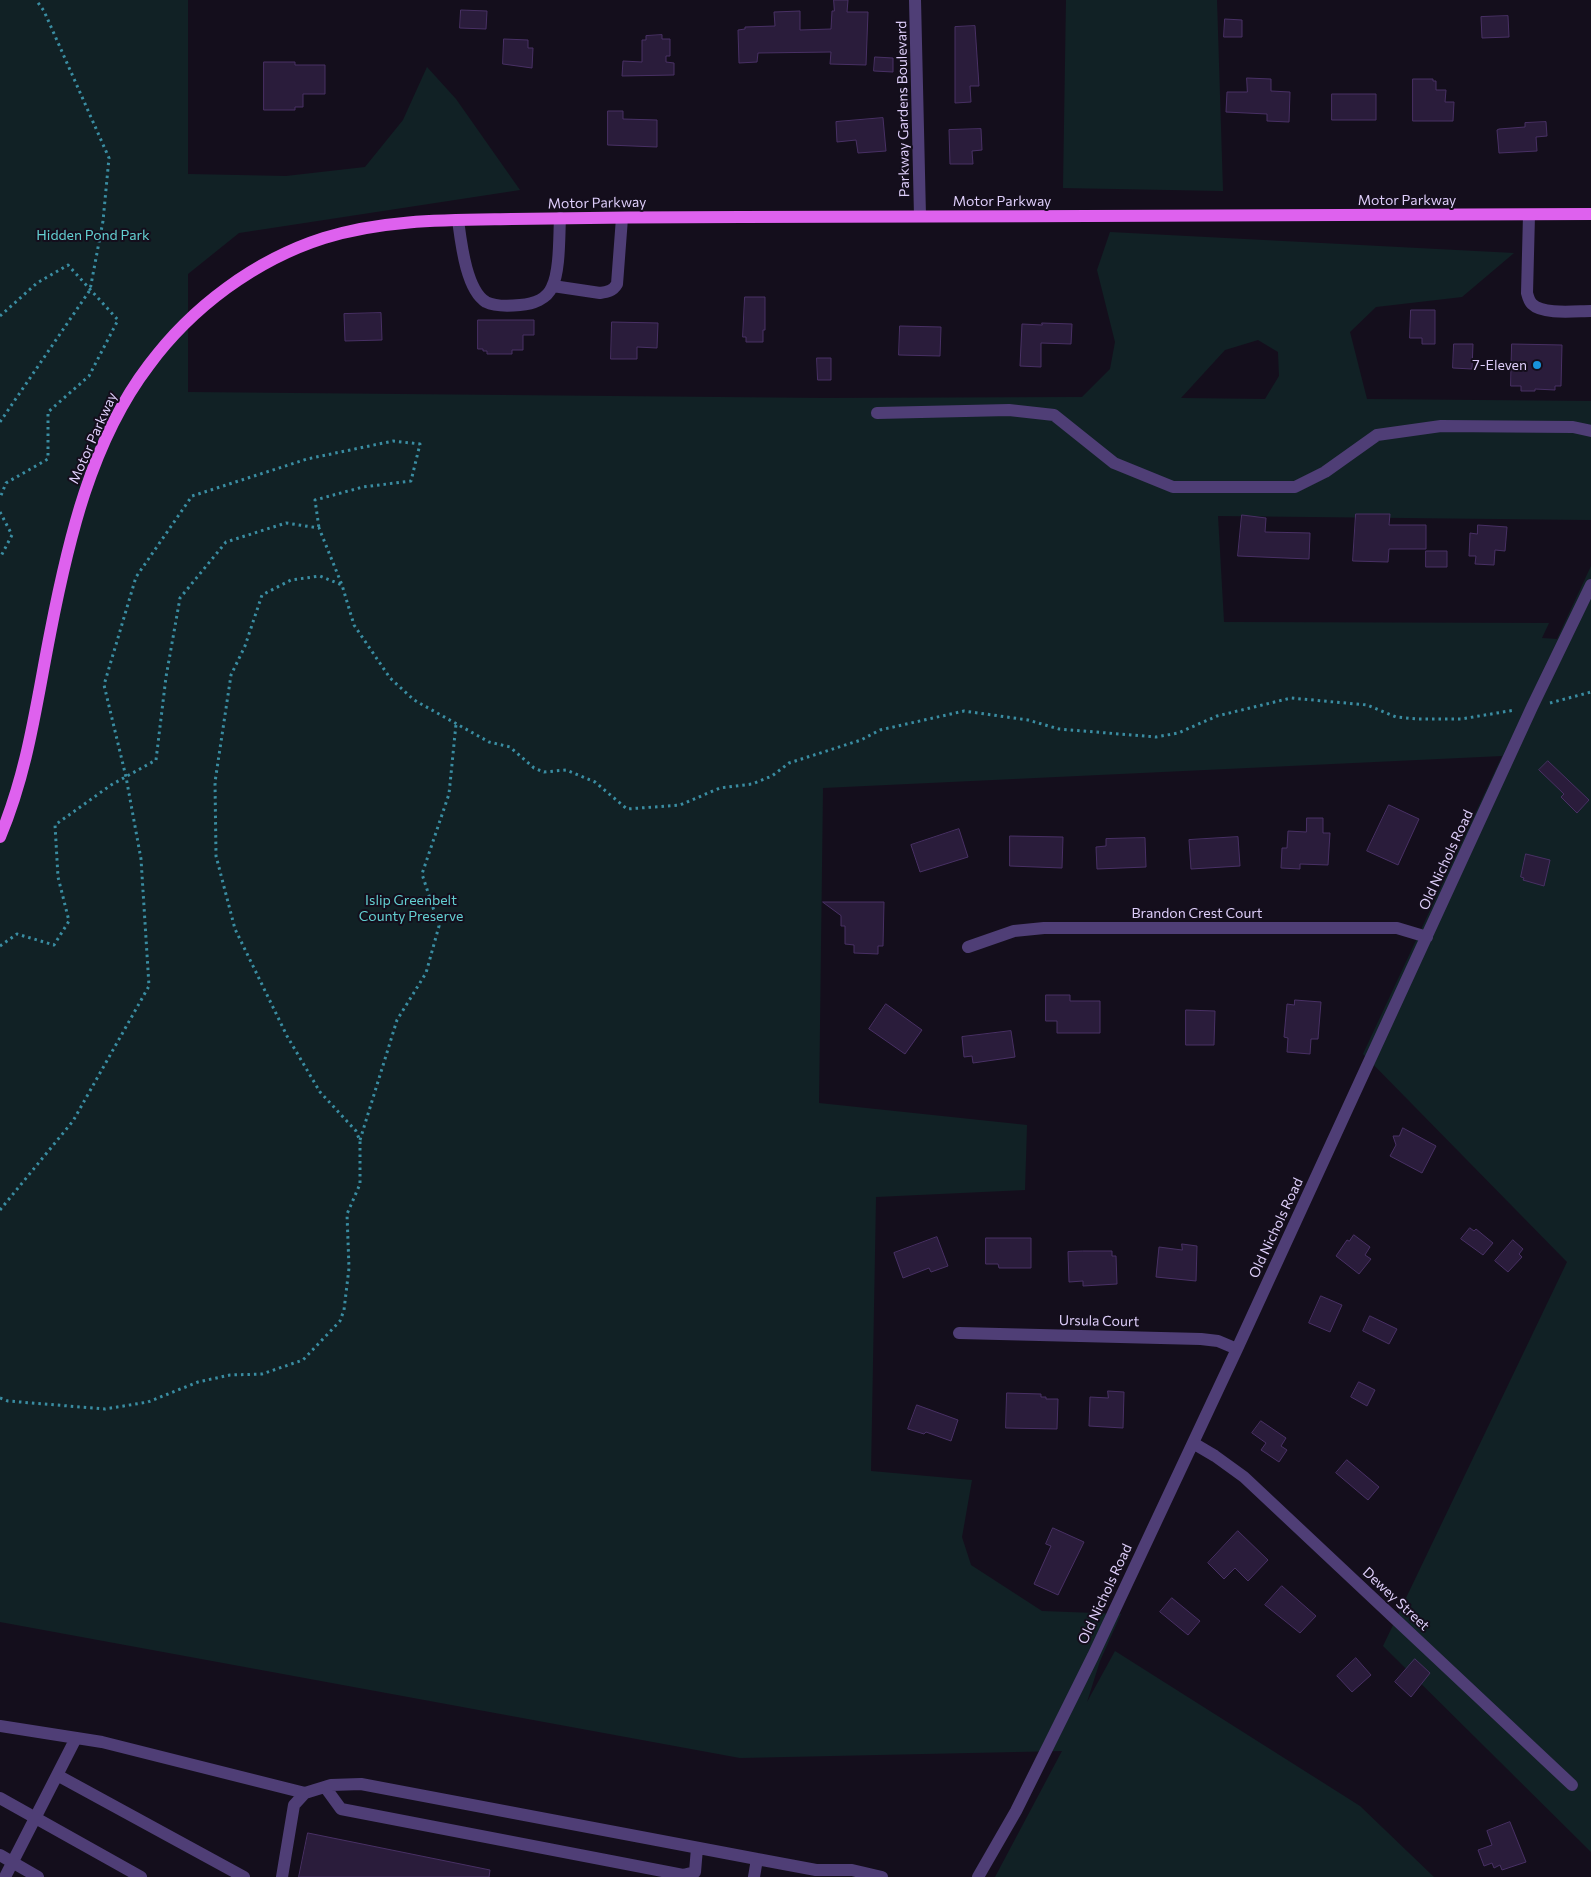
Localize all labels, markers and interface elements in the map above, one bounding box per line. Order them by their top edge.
street label: Parkway Gardens Boulevard [893,21,913,197]
street label: Motor Parkway [1358,192,1456,208]
street label: Motor Parkway [953,193,1051,209]
street label: Motor Parkway [548,194,646,212]
park label: Hidden Pond Park [36,227,150,243]
place label: 7-Eleven [1472,357,1527,373]
marker: 7-Eleven [1531,359,1543,371]
street label: Motor Parkway [65,390,121,486]
street label: Old Nichols Road [1415,807,1477,913]
park label: Islip Greenbelt County Preserve [359,892,463,924]
street label: Brandon Crest Court [1131,905,1263,921]
street label: Old Nichols Road [1245,1175,1307,1281]
street label: Ursula Court [1059,1312,1139,1330]
street label: Old Nichols Road [1074,1541,1136,1647]
street label: Dewey Street [1359,1564,1433,1634]

